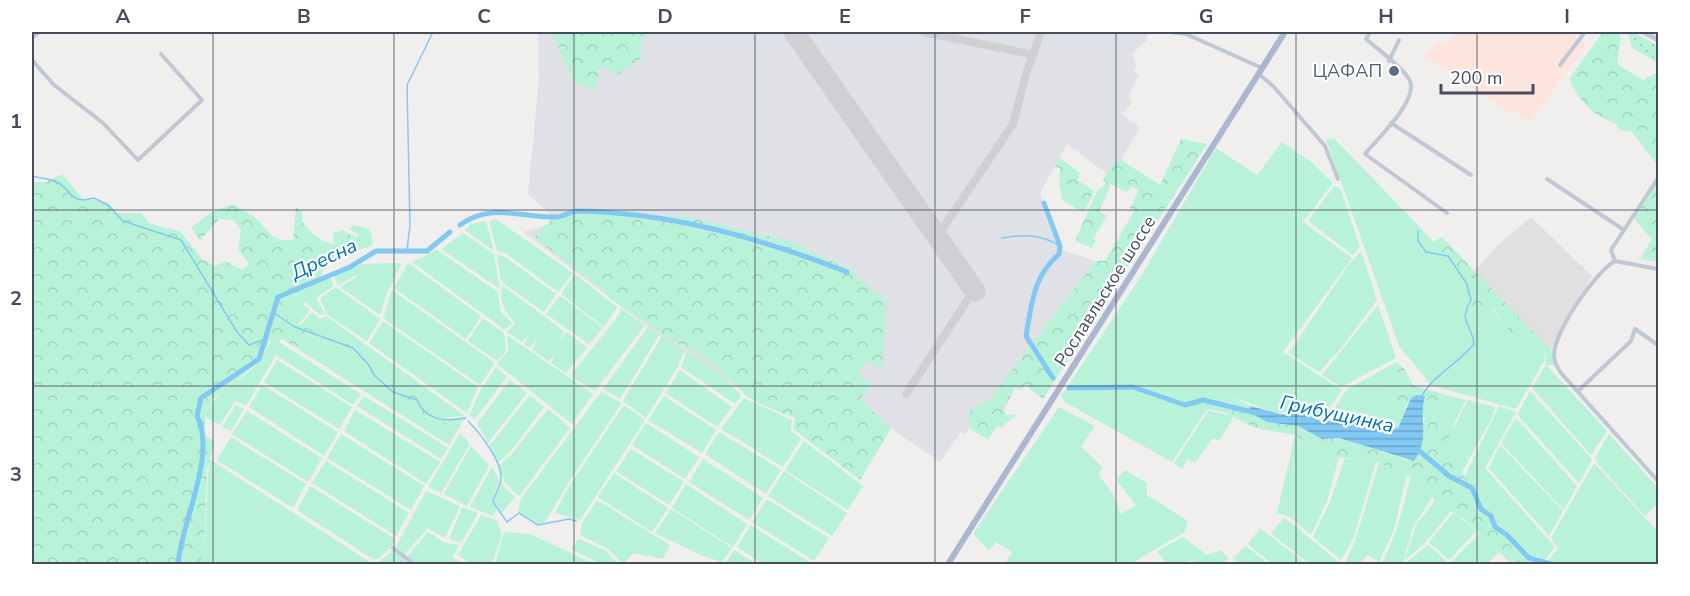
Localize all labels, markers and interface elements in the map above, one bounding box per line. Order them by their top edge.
text: A [116,3,131,30]
text: B [297,3,311,30]
text: C [477,3,491,30]
text: D [657,3,673,30]
text: E [839,3,851,30]
text: F [1019,3,1031,30]
text: G [1199,3,1213,30]
text: H [1378,3,1394,30]
text: I [1564,3,1570,30]
scale bar [1441,57,1532,95]
place label: ЦАФАП [1313,59,1382,83]
marker: ЦАФАП [1387,64,1401,78]
text: 200 m [1450,66,1502,90]
text: 1 [10,108,22,135]
street label: Рославльское шоссе [1049,211,1161,371]
water label: Дресна [286,232,362,287]
text: 2 [10,285,22,312]
water label: Грибущинка [1278,389,1396,439]
text: 3 [10,461,22,488]

